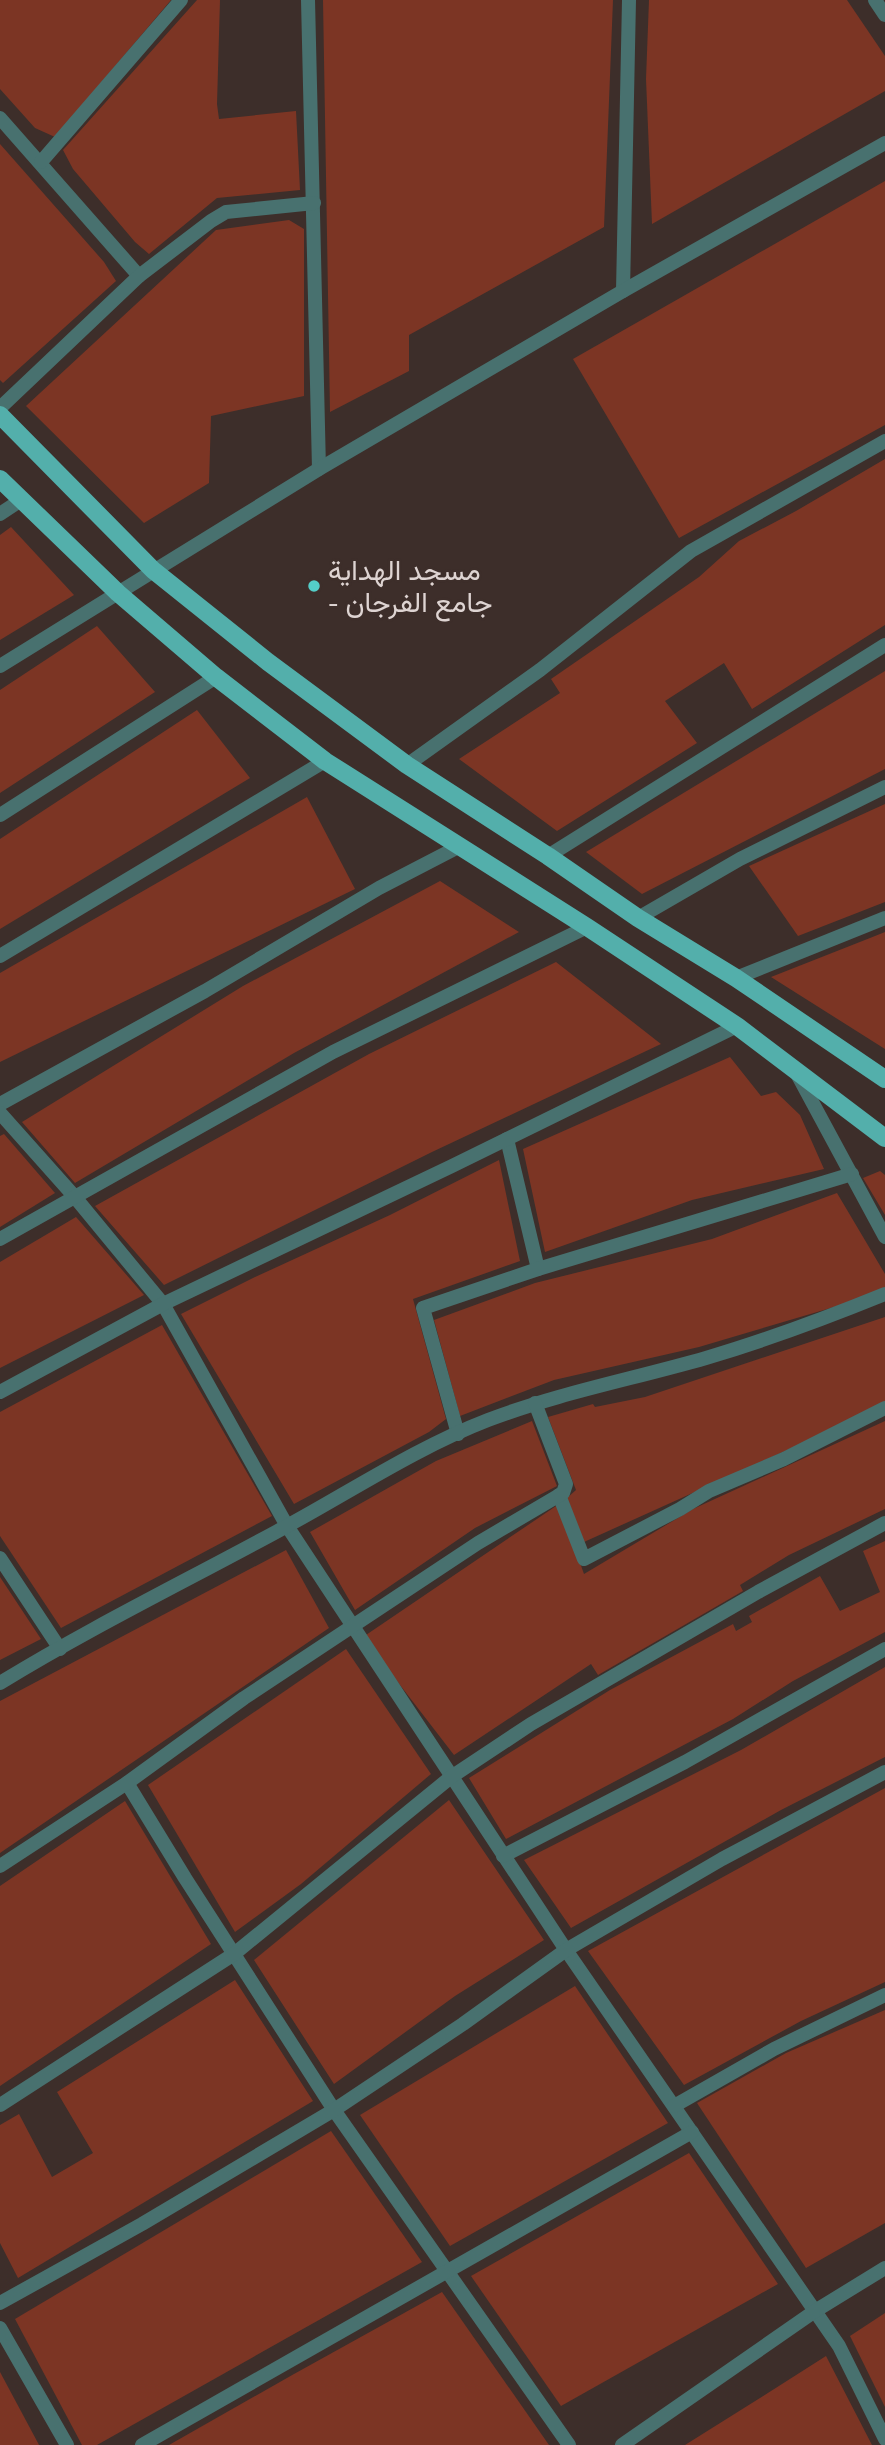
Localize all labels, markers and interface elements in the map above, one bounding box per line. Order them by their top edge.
place label: مسجد الهداية - جامع الفرجان [328,550,493,625]
marker: مسجد الهداية - جامع الفرجان [306,578,322,594]

